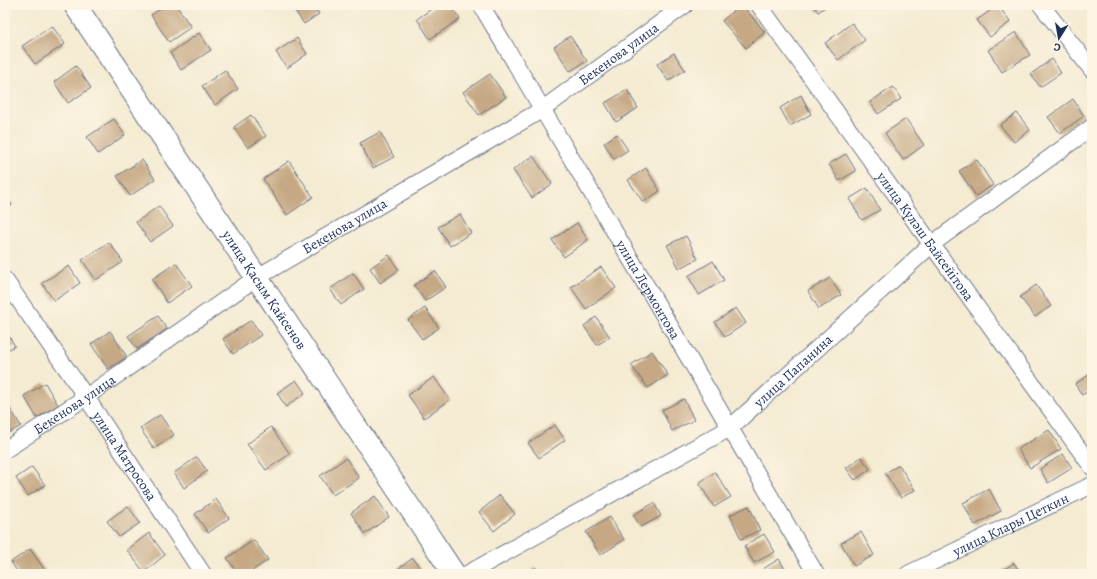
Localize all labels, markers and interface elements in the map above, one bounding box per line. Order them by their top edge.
street label: Бекенова улица [575,18,663,90]
north arrow [1039,18,1079,58]
text: С [1052,39,1062,55]
street label: улица Күләш Байсейітова [872,167,979,305]
street label: Бекенова улица [299,194,391,259]
street label: улица Қасым Қайсенов [217,226,311,353]
street label: улица Лермонтова [611,236,685,343]
street label: улица Папанина [749,330,837,412]
street label: Бекенова улица [30,370,120,439]
street label: улица Матросова [88,407,161,505]
street label: улица Клары Цеткин [949,489,1072,561]

